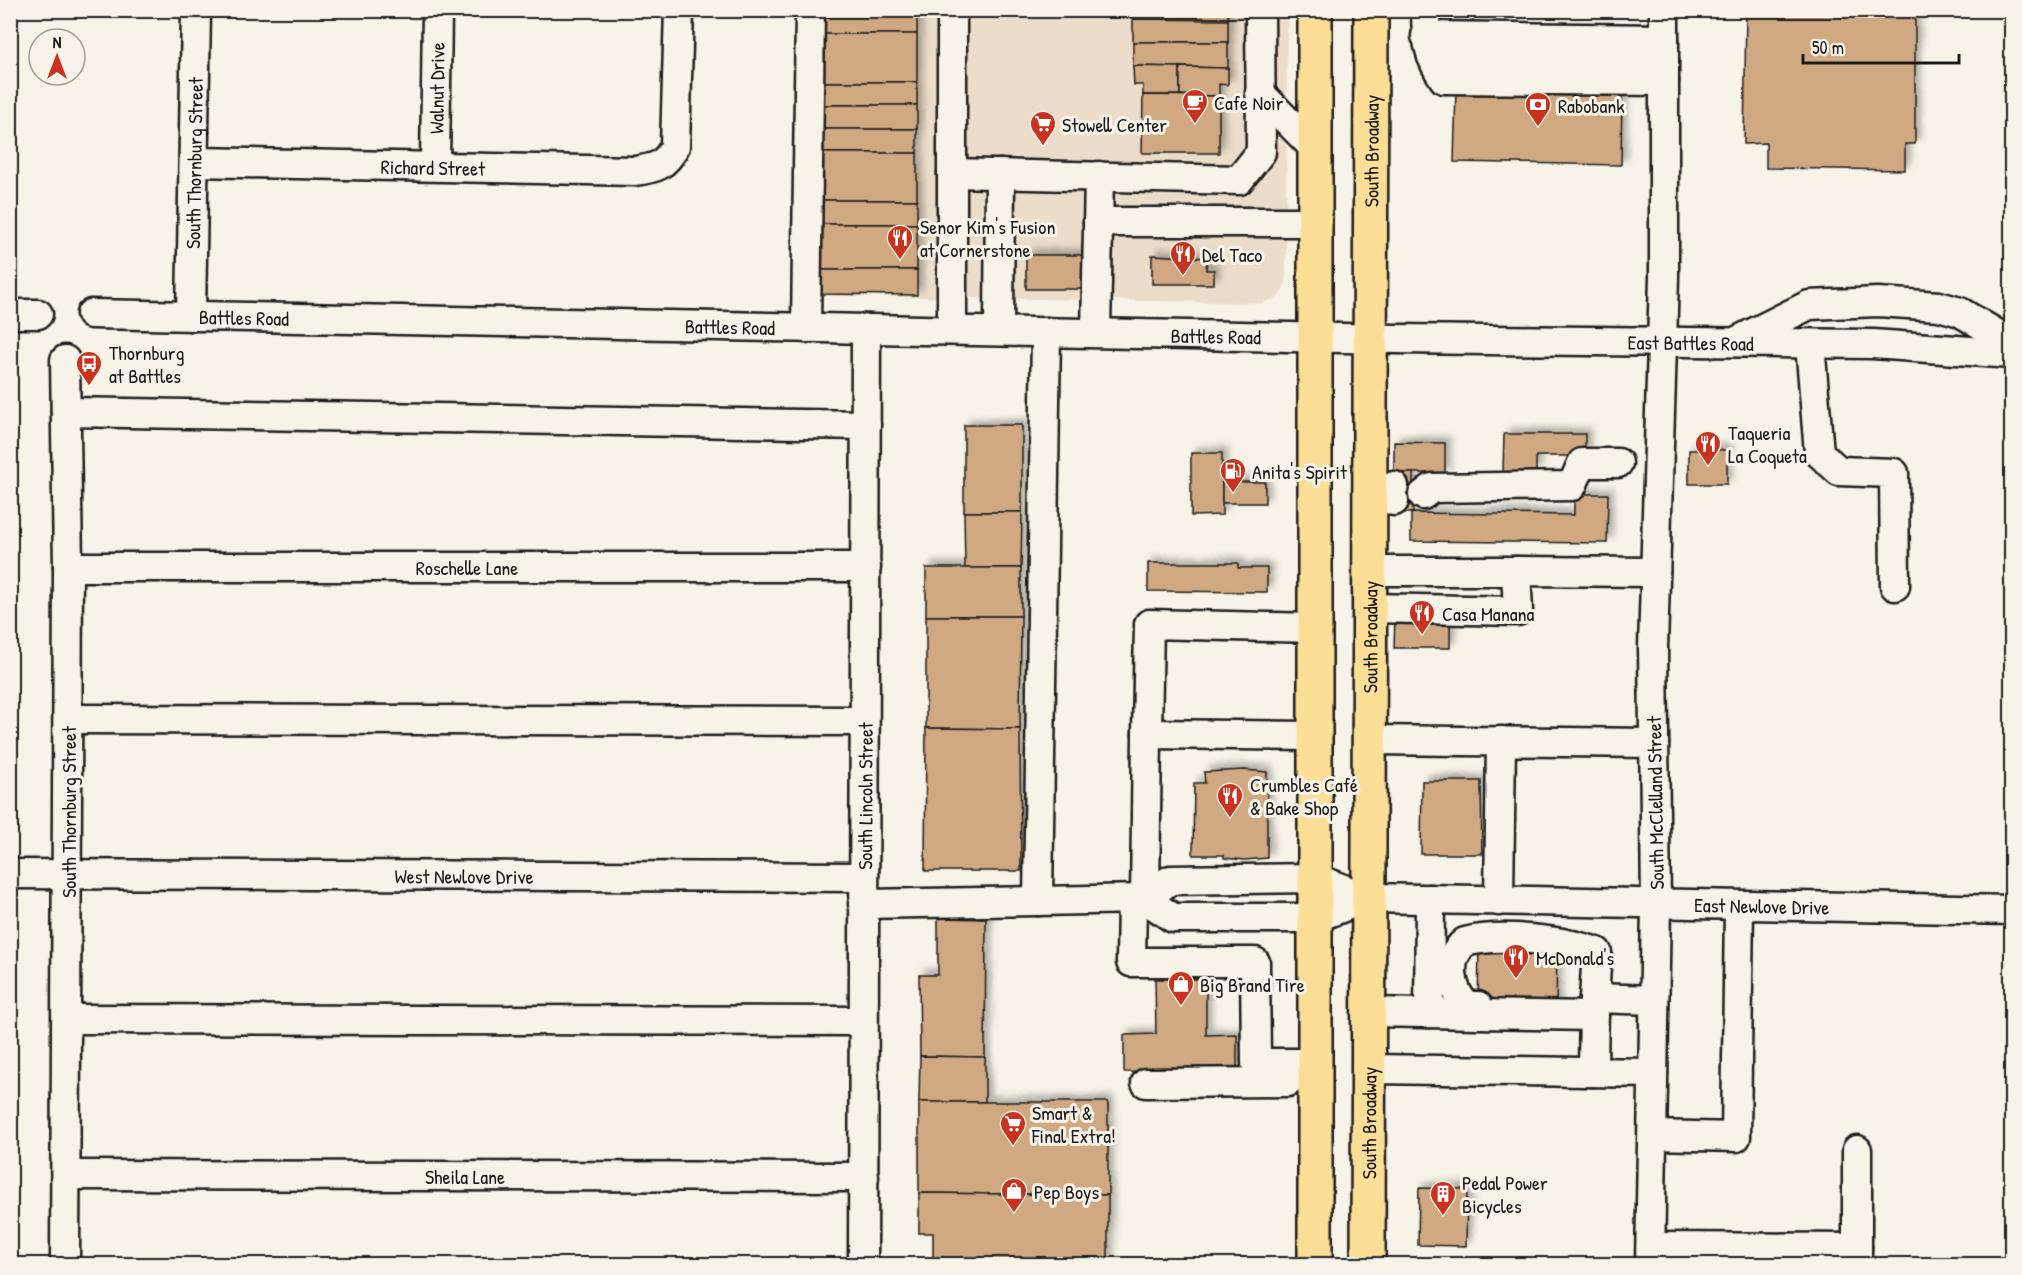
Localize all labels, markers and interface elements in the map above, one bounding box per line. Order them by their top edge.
north arrow [27,27,87,87]
scale bar [1803,27,1959,65]
text: N [53,31,62,53]
text: 50 m [1812,35,1844,60]
street label: Walnut Drive [422,42,450,134]
street label: South Thornburg Street [179,76,208,249]
cafe icon: Cafe Noir [1180,87,1210,125]
place label: Cafe Noir [1214,89,1284,116]
bank icon: Rabobank [1523,90,1553,128]
place label: Rabobank [1558,92,1625,119]
street label: South Broadway [1357,95,1384,207]
supermarket icon: Stowell Center [1028,109,1058,147]
place label: Stowell Center [1062,111,1167,138]
street label: Richard Street [381,152,486,181]
place label: Senor Kim's Fusion at Cornerstone [920,213,1055,263]
restaurant icon: Senor Kim's Fusion at Cornerstone [885,223,915,261]
restaurant icon: Del Taco [1168,239,1198,277]
place label: Del Taco [1202,241,1262,268]
street label: Battles Road [199,303,290,331]
street label: Battles Road [685,312,775,341]
street label: Battles Road [1170,321,1261,350]
street label: East Battles Road [1628,328,1754,356]
place label: Thornburg at Battles [109,339,184,389]
bus stop icon: Thornburg at Battles [74,349,104,387]
place label: Taqueria La Coqueta [1728,419,1807,469]
restaurant icon: Taqueria La Coqueta [1693,429,1723,467]
fuel station icon: Anita's Spirit [1218,456,1248,494]
place label: Anita's Spirit [1252,458,1348,485]
street label: Roschelle Lane [416,554,518,581]
street label: South Broadway [1356,581,1383,693]
restaurant icon: Casa Manana [1407,598,1437,636]
place label: Casa Manana [1442,600,1535,627]
street label: South McClelland Street [1640,715,1670,890]
street label: South Lincoln Street [851,721,878,870]
street label: South Thornburg Street [55,725,82,898]
place label: Crumbles Café & Bake Shop [1250,771,1358,821]
restaurant icon: Crumbles Café & Bake Shop [1215,781,1245,819]
street label: West Newlove Drive [394,862,534,889]
street label: East Newlove Drive [1694,891,1830,920]
restaurant icon: McDonald's [1501,942,1531,980]
place label: McDonald's [1536,944,1615,971]
shop icon: Big Brand Tire [1166,969,1196,1007]
place label: Big Brand Tire [1200,971,1305,998]
street label: South Broadway [1355,1067,1382,1179]
place label: Smart & Final Extra! [1031,1099,1116,1149]
supermarket icon: Smart & Final Extra! [998,1109,1028,1147]
street label: Sheila Lane [425,1162,505,1190]
place label: Pedal Power Bicycles [1462,1169,1548,1219]
shop icon: Pep Boys [999,1176,1029,1214]
place label: Pep Boys [1034,1178,1099,1205]
building icon: Pedal Power Bicycles [1428,1179,1458,1217]

